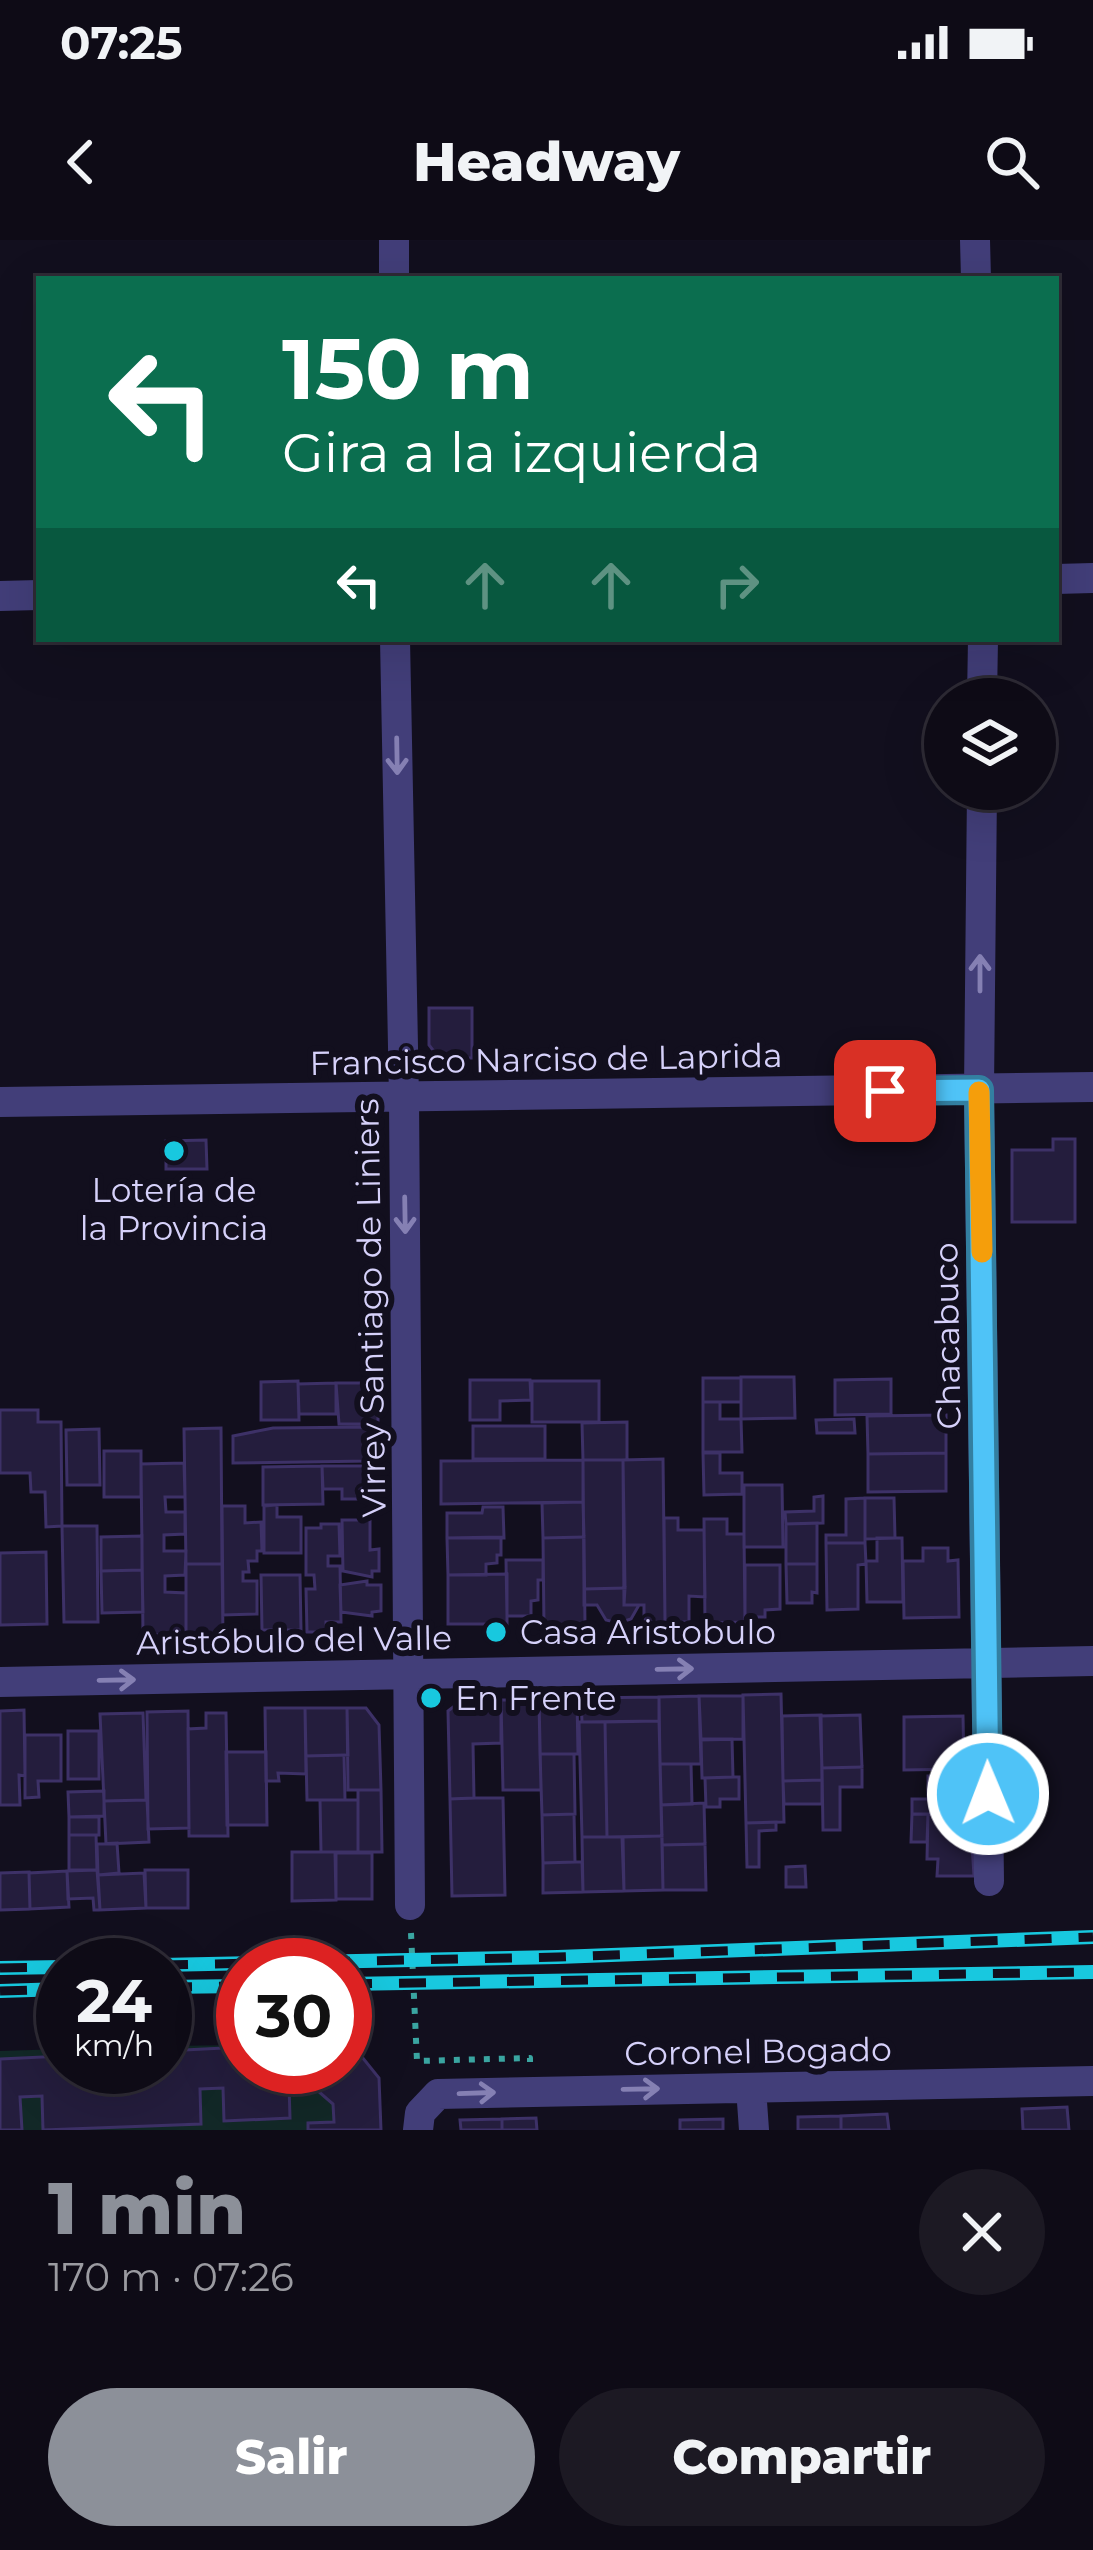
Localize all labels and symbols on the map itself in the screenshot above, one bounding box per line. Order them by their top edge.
one-way arrow [386,736,409,775]
one-way arrow [969,954,991,993]
street label: Francisco Narciso de Laprida [309,1035,783,1083]
pin [834,1040,936,1142]
street label: Virrey Santiago de Liniers [346,1098,394,1518]
marker: Lotería de la Provincia [161,1138,187,1164]
place label: Lotería de la Provincia [80,1170,268,1248]
one-way arrow [394,1195,416,1234]
street label: Chacabuco [925,1242,969,1430]
place label: Casa Aristobulo [520,1612,776,1652]
street label: Aristóbulo del Valle [136,1617,452,1663]
marker: Casa Aristobulo [483,1619,509,1645]
one-way arrow [655,1657,694,1680]
one-way arrow [97,1668,136,1691]
place label: En Frente [455,1678,616,1718]
marker: En Frente [418,1685,444,1711]
position arrow [925,1731,1051,1857]
speed limit sign: 30 [216,1938,372,2094]
street label: Coronel Bogado [624,2029,892,2073]
one-way arrow [621,2078,660,2101]
one-way arrow [457,2081,496,2104]

